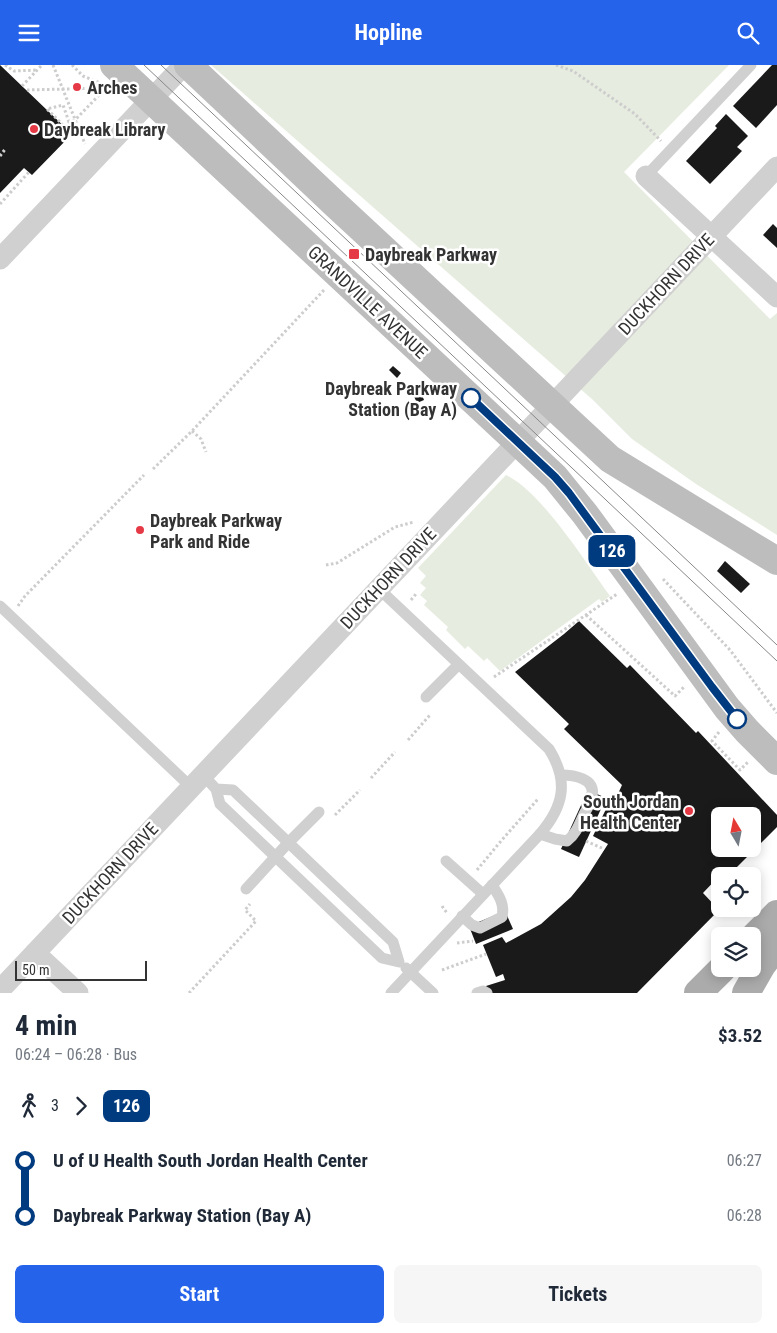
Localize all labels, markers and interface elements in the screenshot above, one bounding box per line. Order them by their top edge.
icon: menu [15,19,43,47]
icon: search [734,19,762,47]
text: Hopline [355,20,422,45]
place label: Arches [87,77,137,98]
marker: Arches [71,81,83,93]
place label: Daybreak Library [44,119,165,140]
marker: Daybreak Library [28,123,40,135]
street label: DUCKHORN DRIVE [614,229,718,339]
street label: GRANDVILLE AVENUE [304,241,432,363]
place label: Daybreak Parkway [365,244,497,265]
marker: Daybreak Parkway [347,247,361,261]
place label: Daybreak Parkway Station (Bay A) [325,378,457,421]
marker: Daybreak Parkway Station (Bay A) [461,388,481,408]
place label: Daybreak Parkway Park and Ride [150,510,282,552]
street label: DUCKHORN DRIVE [336,523,440,633]
marker: Daybreak Parkway Park and Ride [134,524,146,536]
line badge: 126 [583,535,641,567]
text: 126 [598,540,626,561]
unlabelled marker [727,709,747,729]
place label: South Jordan Health Center [580,791,679,833]
marker: South Jordan Health Center [683,805,695,817]
north arrow [711,807,761,857]
map controls [711,807,761,977]
street label: DUCKHORN DRIVE [58,818,162,928]
button: locate [711,867,761,917]
button: layers [711,927,761,977]
scale bar [15,958,148,981]
text: 50 m [22,962,50,978]
text: 4 min [15,1009,77,1042]
text: $3.52 [718,1024,762,1047]
text: 06:24 – 06:28 · Bus [15,1045,137,1064]
icon: walk [15,1092,43,1120]
icon: forward [67,1092,95,1120]
text: 126 [113,1095,140,1116]
text: 3 [51,1096,59,1115]
text: U of U Health South Jordan Health Center [53,1149,368,1172]
text: 06:27 [727,1151,762,1170]
text: Daybreak Parkway Station (Bay A) [53,1204,312,1227]
text: 06:28 [727,1206,762,1225]
button: Start [15,1265,384,1323]
button: Tickets [394,1265,762,1323]

